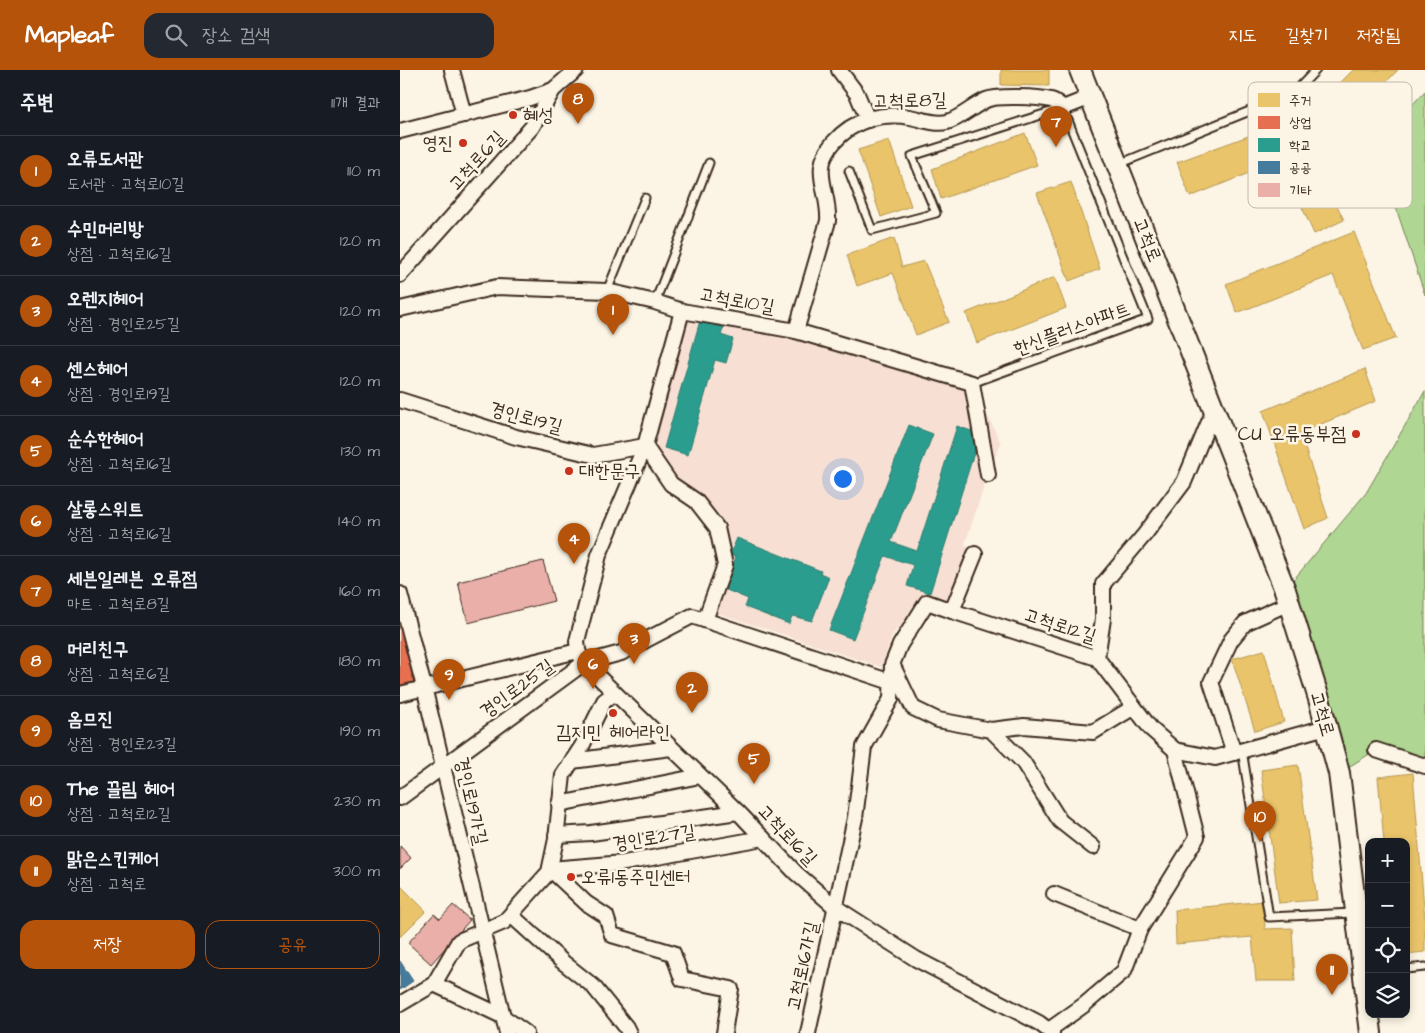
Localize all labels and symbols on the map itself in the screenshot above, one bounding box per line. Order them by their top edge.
legend [1248,82,1412,208]
pin: 8 [562,83,594,124]
street label: 고척로8길 [873,87,947,115]
text: 주거 [1289,91,1312,111]
place label: 혜성 [523,102,554,129]
pin: 7 [1040,106,1072,147]
marker: 혜성 [507,109,519,121]
text: 상업 [1289,113,1312,133]
street label: 고척로6길 [443,125,511,197]
place label: 영진 [422,130,453,157]
text: 학교 [1289,136,1312,156]
marker: 영진 [457,137,469,149]
text: 공공 [1289,158,1312,178]
text: 기타 [1289,181,1312,201]
street label: 고척로 [1126,214,1168,266]
street label: 고척로10길 [697,281,777,321]
pin: 1 [597,294,629,335]
street label: 한신플러스아파트 [1010,295,1134,363]
street label: 경인로19길 [487,395,565,441]
place label: CU 오류동부점 [1238,421,1346,448]
marker: CU 오류동부점 [1350,428,1362,440]
place label: 대한문구 [579,458,640,485]
marker: 대한문구 [563,465,575,477]
your location [830,466,856,492]
pin: 4 [558,523,590,564]
street label: 고척로12길 [1020,602,1100,650]
pin: 3 [618,623,650,664]
pin: 6 [577,648,609,689]
street label: 경인로25길 [474,653,560,725]
pin: 9 [433,659,465,700]
pin: 2 [676,672,708,713]
street label: 고척로 [1303,688,1341,740]
marker: 김지민 헤어라인 [607,707,619,719]
place label: 김지민 헤어라인 [556,719,670,746]
pin: 5 [738,743,770,784]
street label: 경인로19가길 [448,754,494,848]
street label: 고척로16길 [751,798,823,872]
pin: 10 [1244,801,1276,842]
street label: 경인로27길 [611,818,697,858]
place label: 오류1동주민센터 [581,864,690,891]
marker: 오류1동주민센터 [565,871,577,883]
street label: 고척로16가길 [780,919,826,1013]
pin: 11 [1316,954,1348,995]

